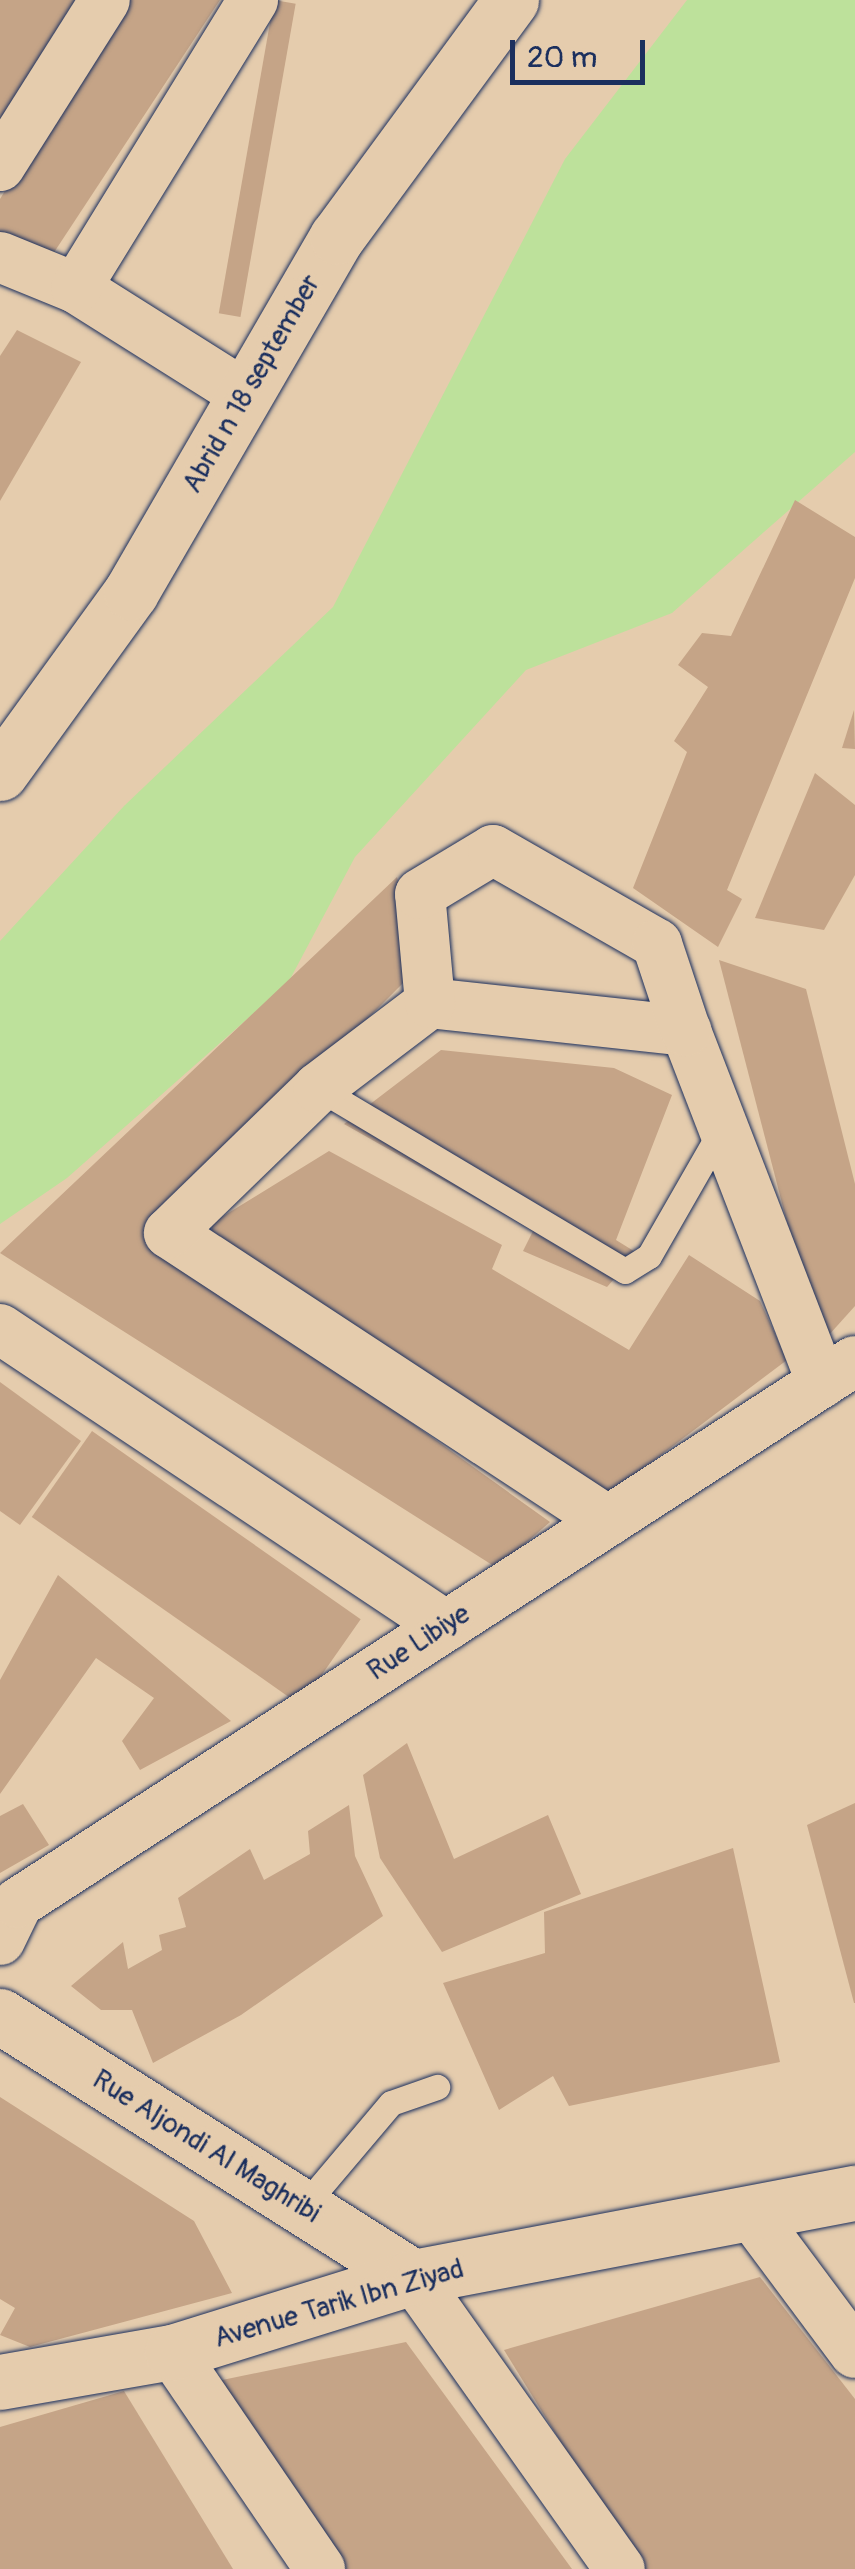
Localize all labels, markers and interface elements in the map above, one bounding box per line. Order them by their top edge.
scale bar [515,20,650,82]
text: 20 m [527,39,597,76]
street label: Abrid n 18 september [176,269,328,499]
street label: Rue Libiye [362,1598,476,1688]
street label: Rue Aljondi Al Maghribi [86,2063,326,2231]
street label: Avenue Tarik Ibn Ziyad [210,2252,468,2356]

